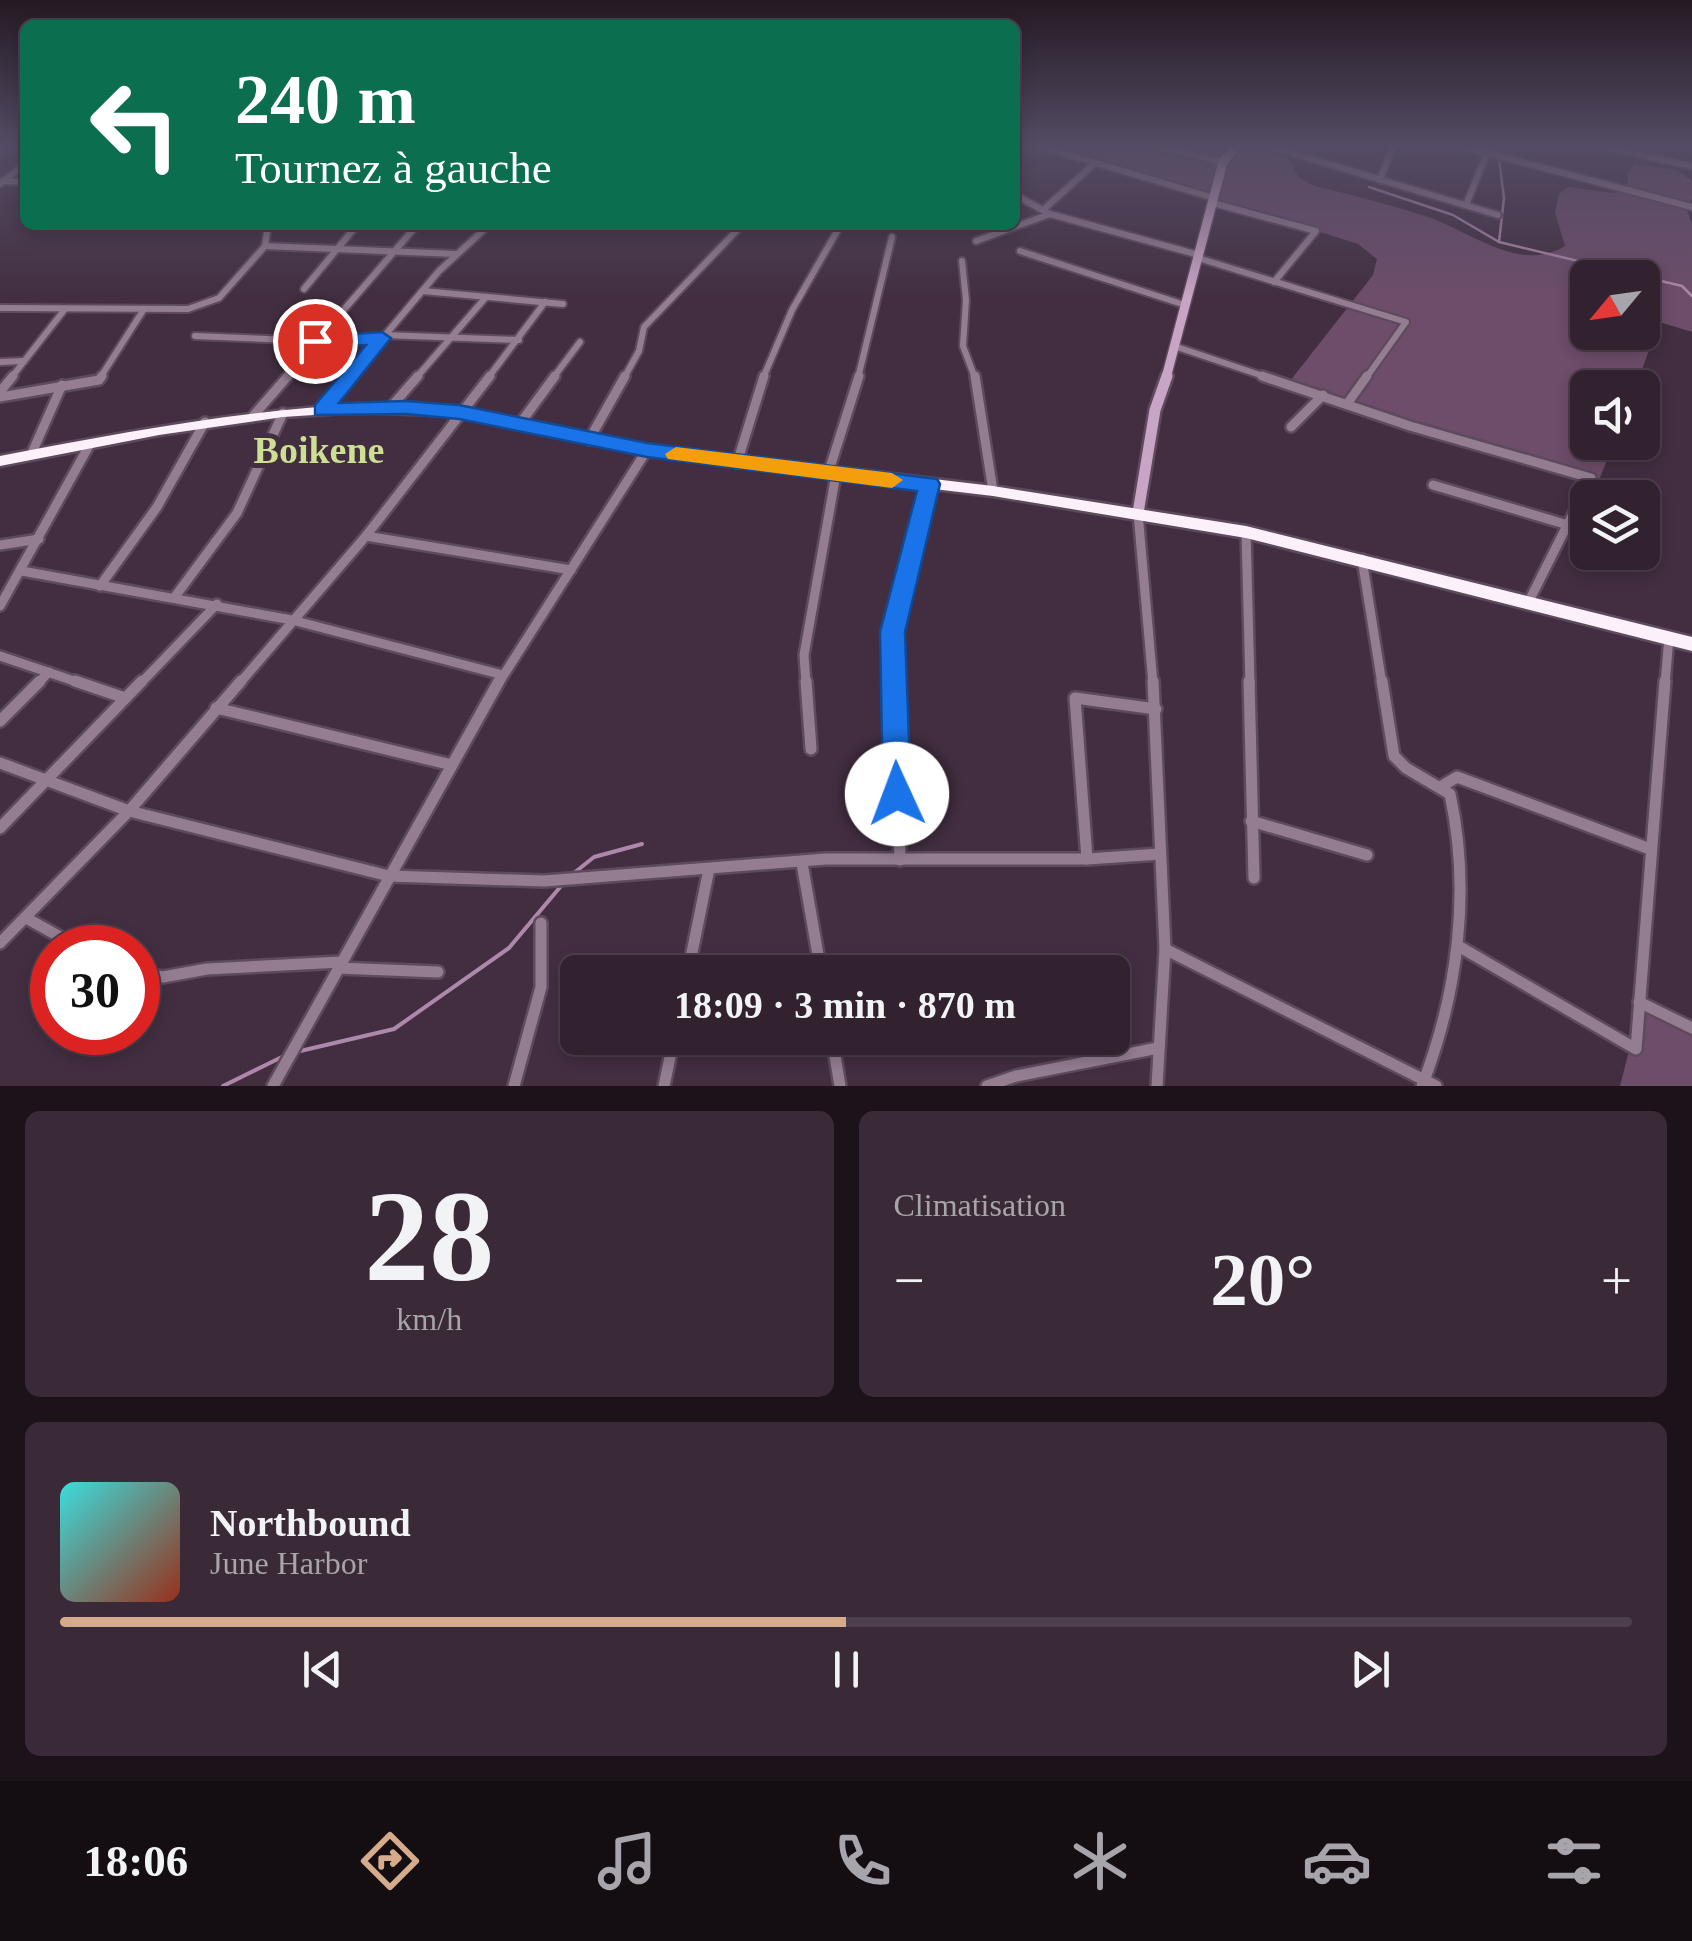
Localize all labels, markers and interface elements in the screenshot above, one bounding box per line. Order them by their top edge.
icon: left [70,60,200,190]
text: 240 m [235,61,416,138]
text: Tournez à gauche [235,143,552,193]
north arrow [1570,260,1660,350]
map controls [1570,260,1660,570]
pin [273,299,358,384]
icon: arrive [288,314,343,369]
button: sound [1570,370,1660,460]
district label: Boikene [254,429,384,471]
button: layers [1570,480,1660,570]
position arrow [845,742,949,846]
speed limit sign: 30 [30,925,160,1055]
text: 18:09 · 3 min · 870 m [674,984,1016,1026]
text: 28 [364,1164,494,1308]
text: Climatisation [894,1187,1066,1223]
text: 20° [1210,1238,1315,1321]
text: − [894,1250,925,1311]
text: + [1601,1250,1632,1311]
text: km/h [396,1301,462,1337]
text: Northbound [210,1502,411,1544]
text: June Harbor [210,1545,367,1581]
icon: previous [295,1642,350,1697]
icon: pause [819,1642,874,1697]
icon: next [1343,1642,1398,1697]
icon: directions [355,1826,425,1896]
icon: music [592,1826,662,1896]
icon: phone [828,1826,898,1896]
icon: climate [1065,1826,1135,1896]
icon: car [1302,1826,1372,1896]
icon: filters [1539,1826,1609,1896]
text: 18:06 [83,1836,188,1886]

